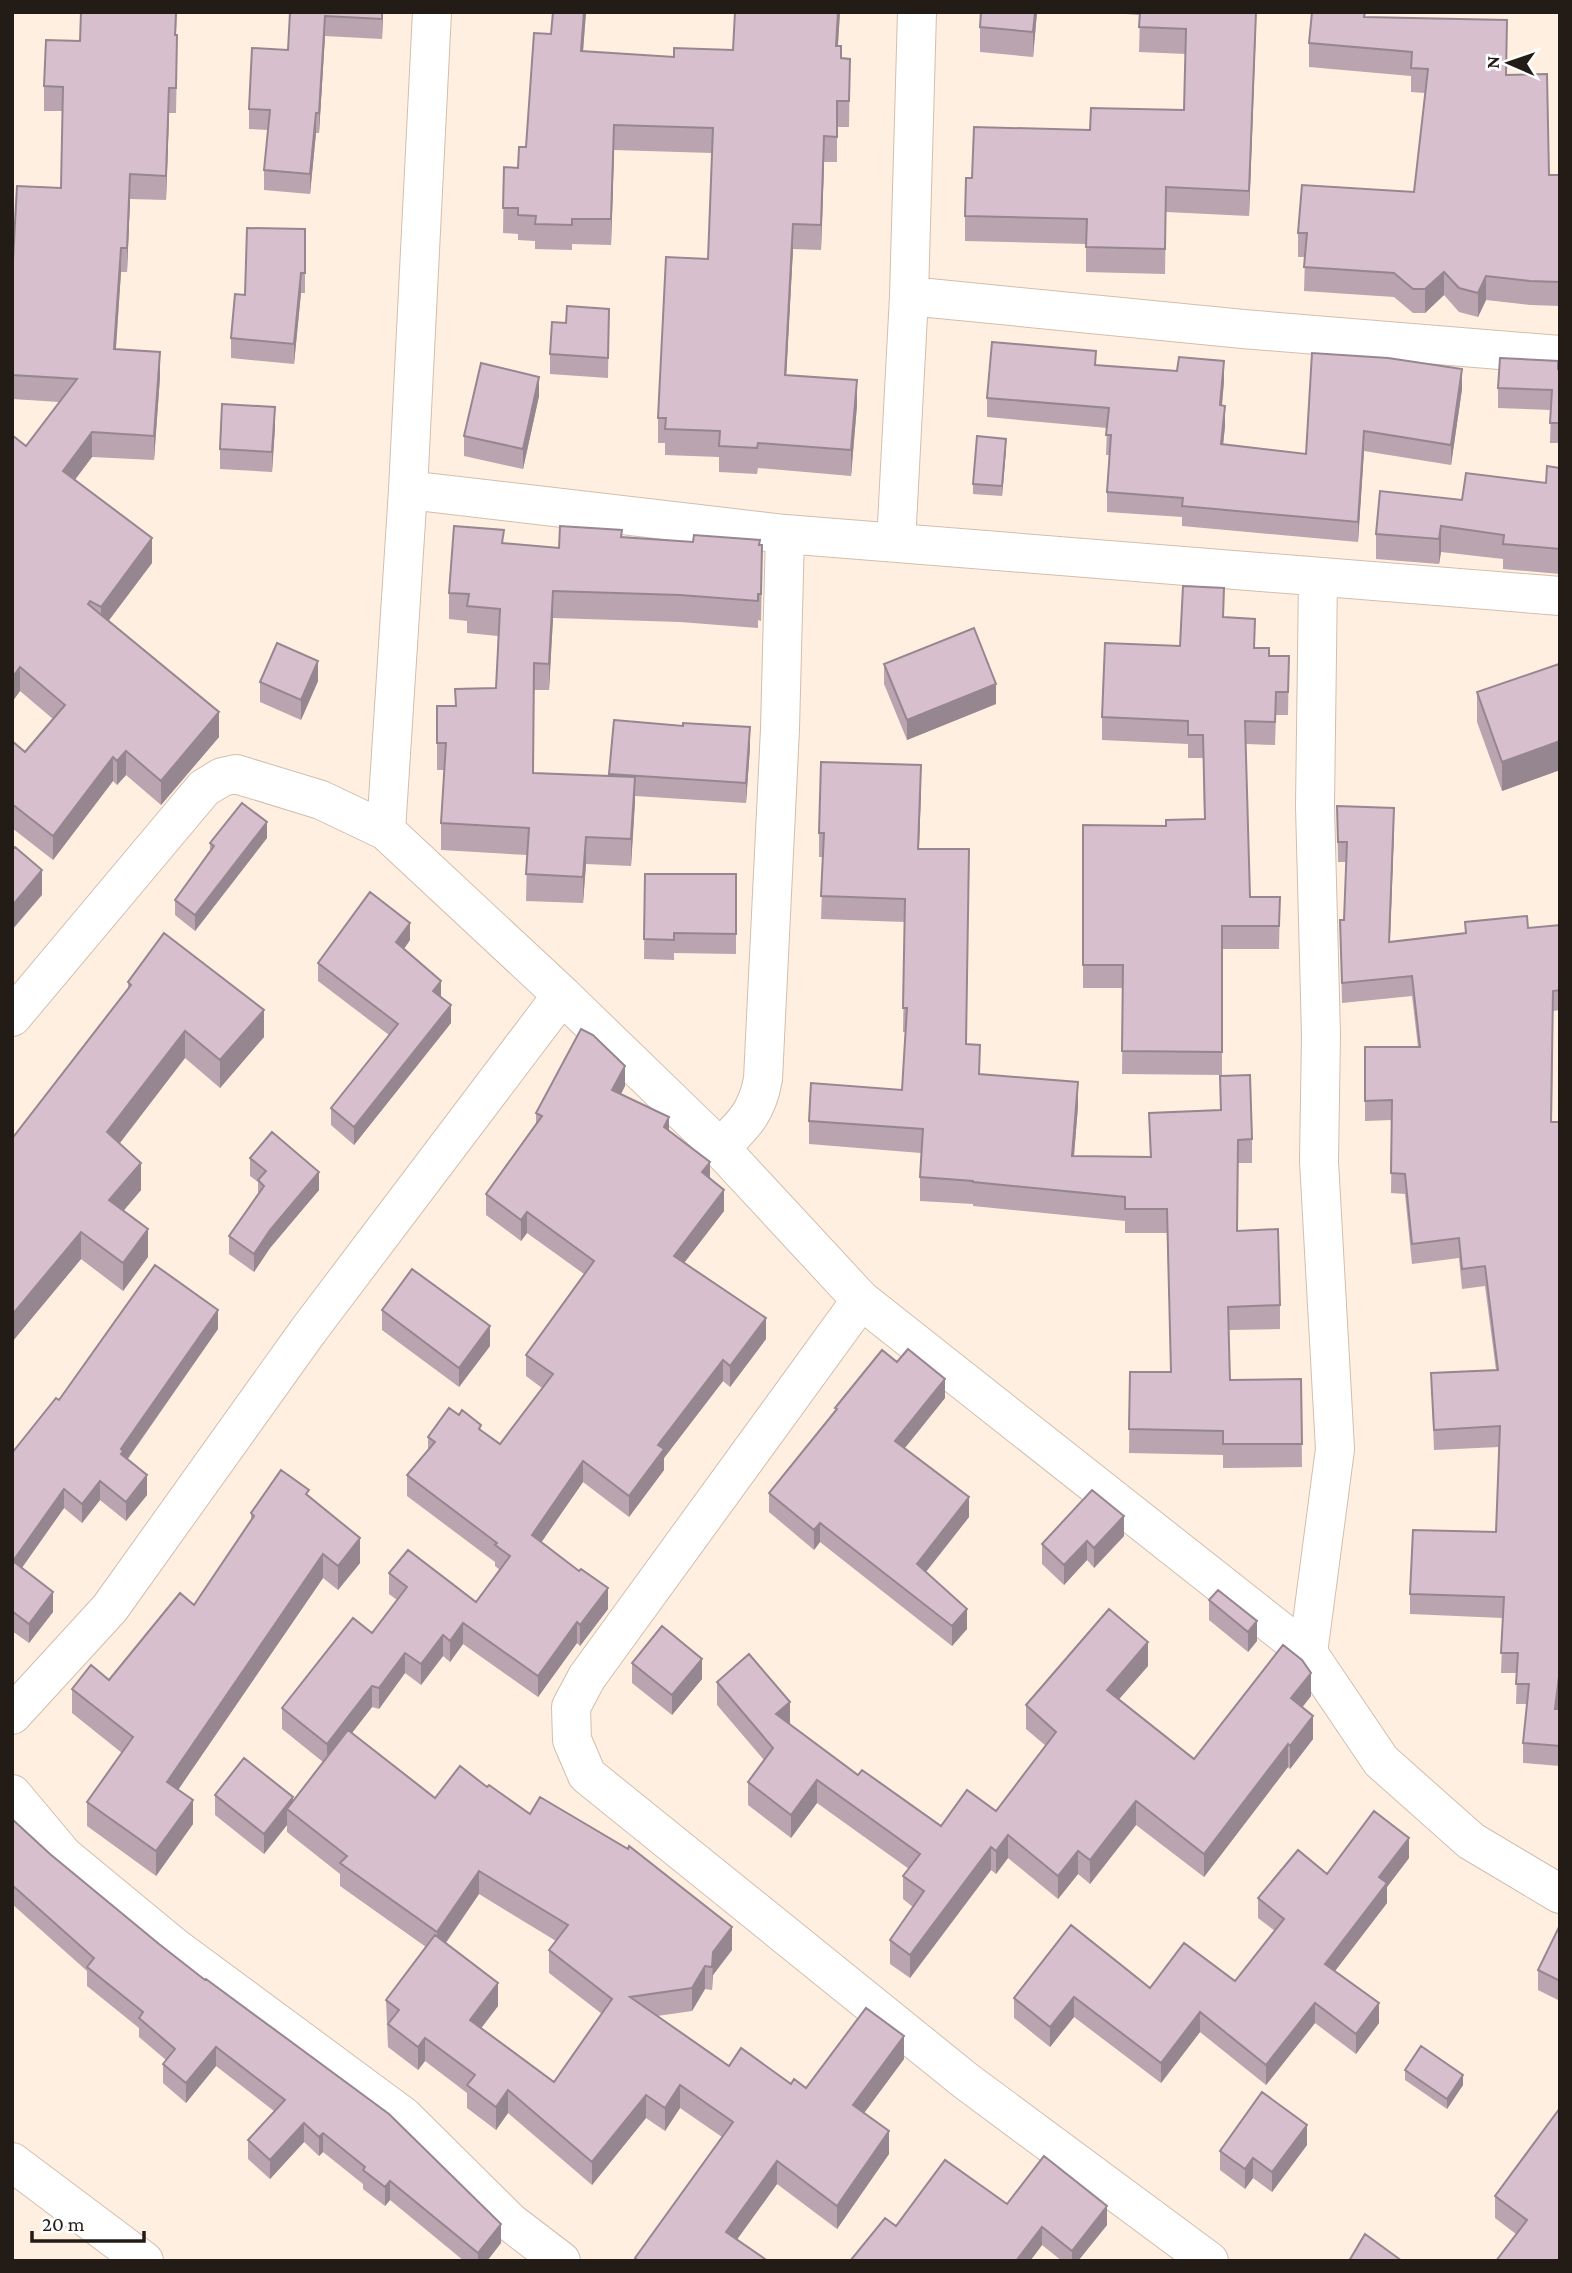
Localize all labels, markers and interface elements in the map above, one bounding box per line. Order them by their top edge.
north arrow [1474,28,1544,98]
text: N [1482,56,1503,69]
scale bar [32,2200,144,2244]
text: 20 m [42,2212,85,2236]

